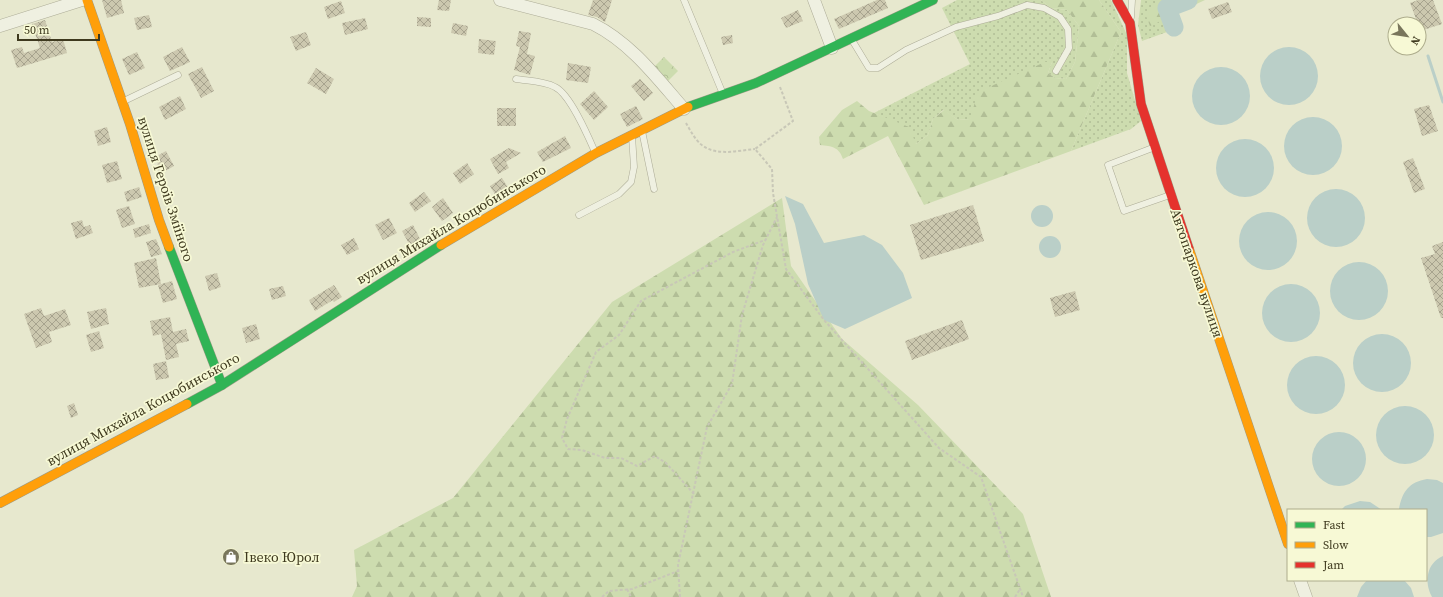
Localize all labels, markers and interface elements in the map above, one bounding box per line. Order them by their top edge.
scale bar [18,16,99,42]
north arrow [1387,16,1427,56]
text: 50 m [24,22,50,38]
text: N [1407,34,1424,48]
street label: вулиця Героїв Зміїного [133,114,199,264]
street label: вулиця Михайла Коцюбинського [352,159,550,289]
street label: Автопаркова вулиця [1166,206,1228,340]
street label: вулиця Михайла Коцюбинського [43,347,244,471]
legend [1287,509,1427,581]
text: Fast [1323,517,1345,533]
text: Slow [1323,537,1349,553]
shop icon: Івеко Юрол [221,547,241,567]
place label: Івеко Юрол [244,547,320,567]
text: Jam [1322,557,1344,573]

